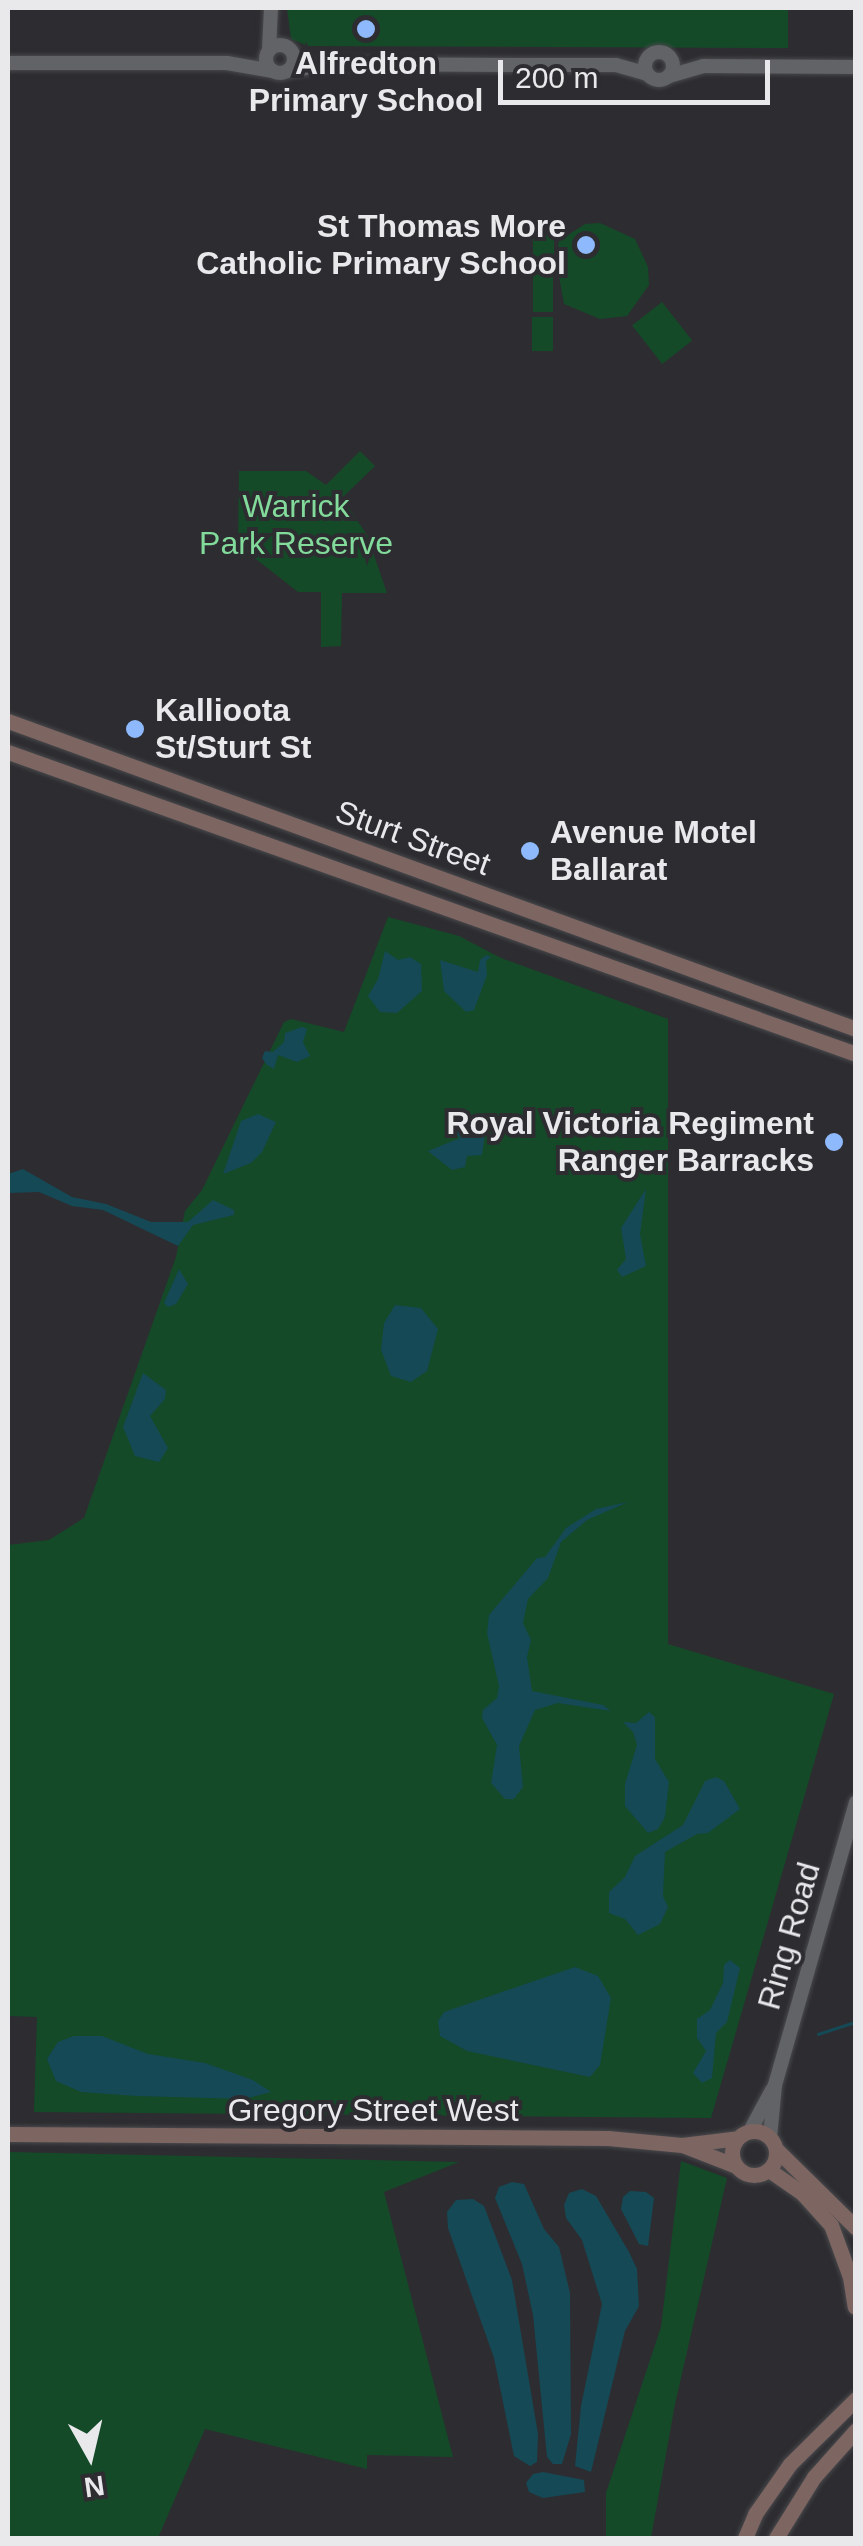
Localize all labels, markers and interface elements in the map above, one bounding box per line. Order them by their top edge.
marker: Alfredton Primary School [355,18,377,40]
scale bar [503,40,776,102]
place label: Alfredton Primary School [249,45,483,120]
text: 200 m [515,61,598,94]
place label: St Thomas More Catholic Primary School [196,208,566,283]
marker: St Thomas More Catholic Primary School [575,234,597,256]
park label: Warrick Park Reserve [199,488,393,563]
place label: Kallioota St/Sturt St [155,692,311,767]
marker: Kallioota St/Sturt St [124,718,146,740]
street label: Sturt Street [330,792,496,884]
place label: Avenue Motel Ballarat [550,814,757,889]
marker: Avenue Motel Ballarat [519,840,541,862]
place label: Royal Victoria Regiment Ranger Barracks [446,1105,814,1180]
marker: Royal Victoria Regiment Ranger Barracks [823,1131,845,1153]
street label: Ring Road [750,1858,828,2014]
street label: Gregory Street West [227,2091,519,2129]
north arrow [40,2406,140,2506]
text: N [82,2469,106,2503]

